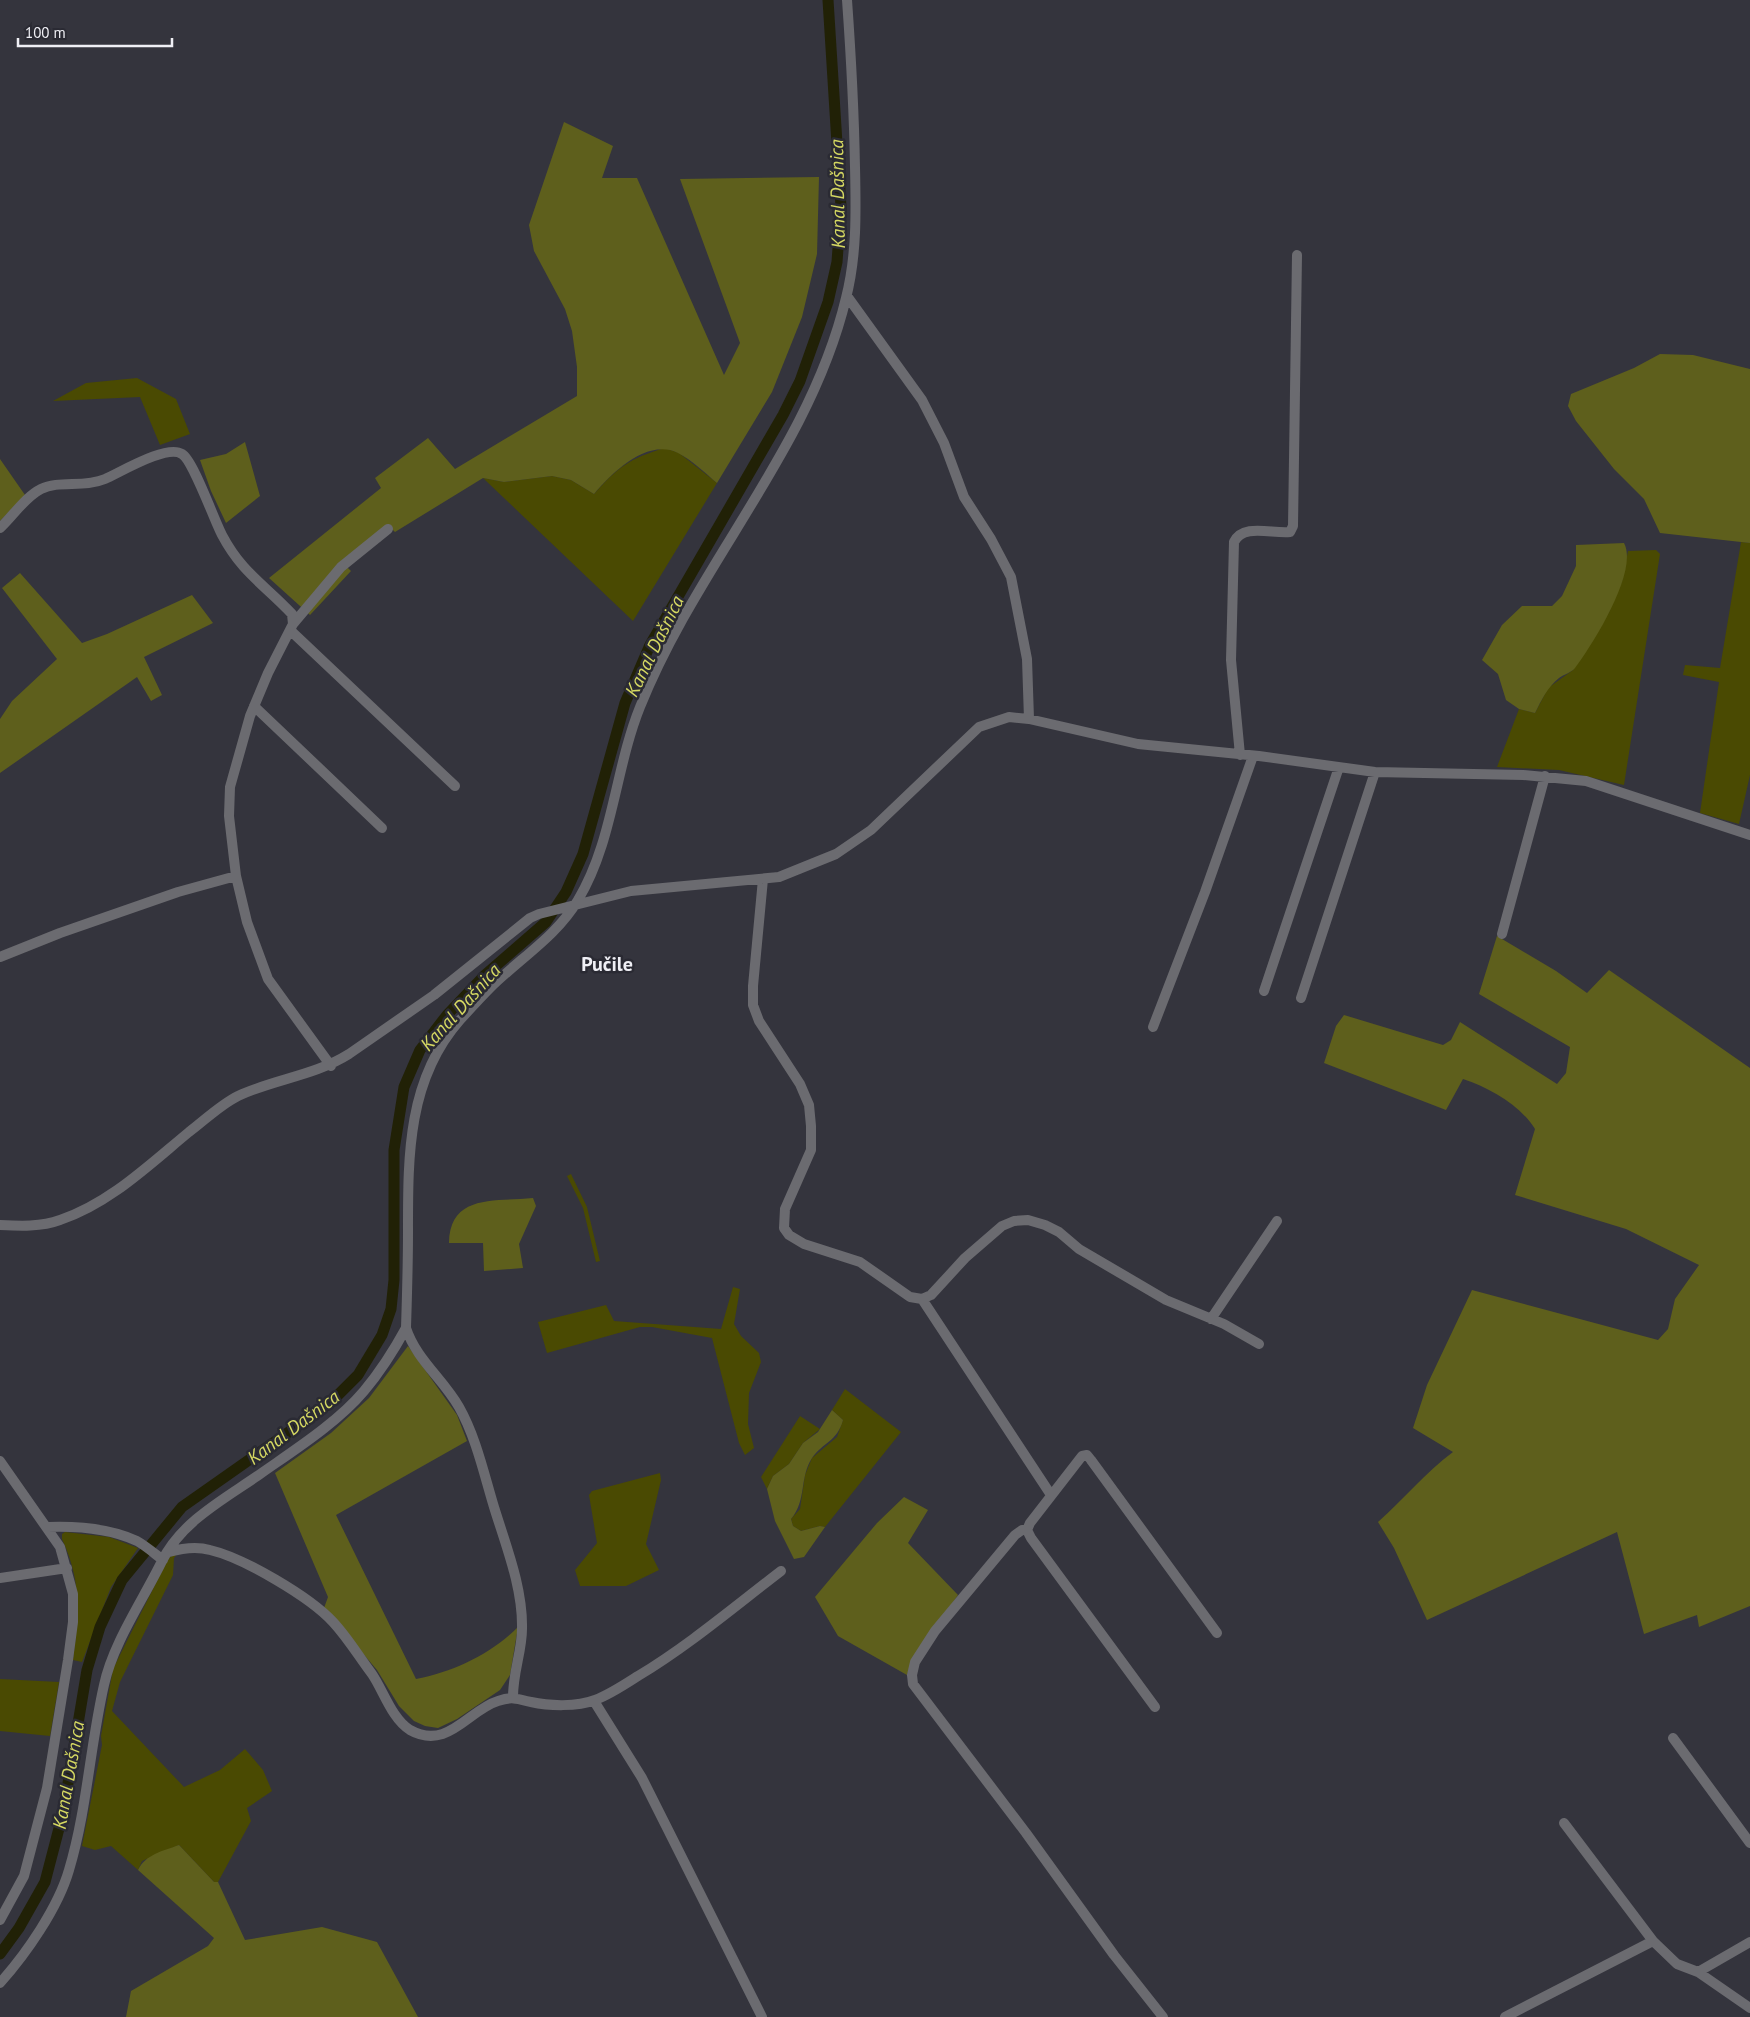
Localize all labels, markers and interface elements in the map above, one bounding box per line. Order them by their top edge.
scale bar [18,15,171,47]
text: 100 m [25,23,66,42]
water label: Kanal Dašnica [824,138,850,249]
water label: Kanal Dašnica [619,591,689,700]
district label: Pučile [581,951,633,977]
water label: Kanal Dašnica [415,958,506,1056]
water label: Kanal Dašnica [242,1384,344,1469]
water label: Kanal Dašnica [47,1718,89,1831]

